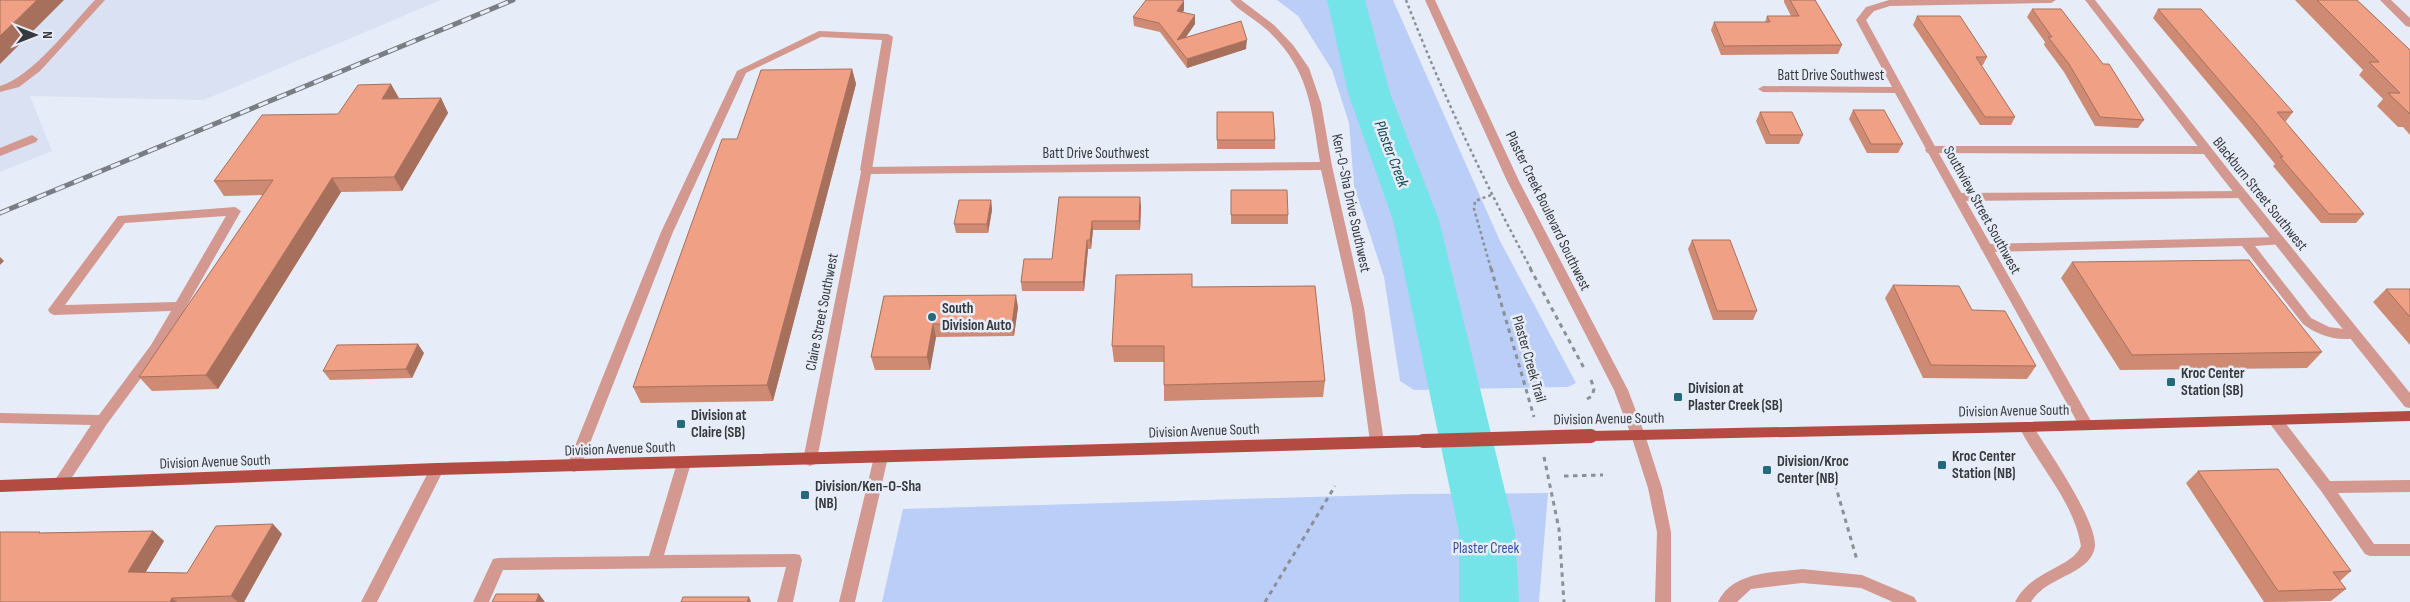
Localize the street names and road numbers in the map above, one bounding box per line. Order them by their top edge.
street label: Batt Drive Southwest [1778,66,1885,85]
street label: Plaster Creek Boulevard Southwest [1501,128,1595,294]
street label: Ken-O-Sha Drive Southwest [1327,132,1375,274]
street label: Blackburn Street Southwest [2208,133,2312,255]
street label: Southview Street Southwest [1939,143,2025,278]
street label: Batt Drive Southwest [1043,144,1150,163]
street label: Claire Street Southwest [801,251,843,372]
street label: Plaster Creek Trail [1508,313,1550,405]
street label: Division Avenue South [1958,401,2070,421]
street label: Division Avenue South [1553,409,1665,429]
street label: Division Avenue South [1148,420,1260,442]
street label: Division Avenue South [564,438,676,460]
street label: Division Avenue South [159,451,271,473]

